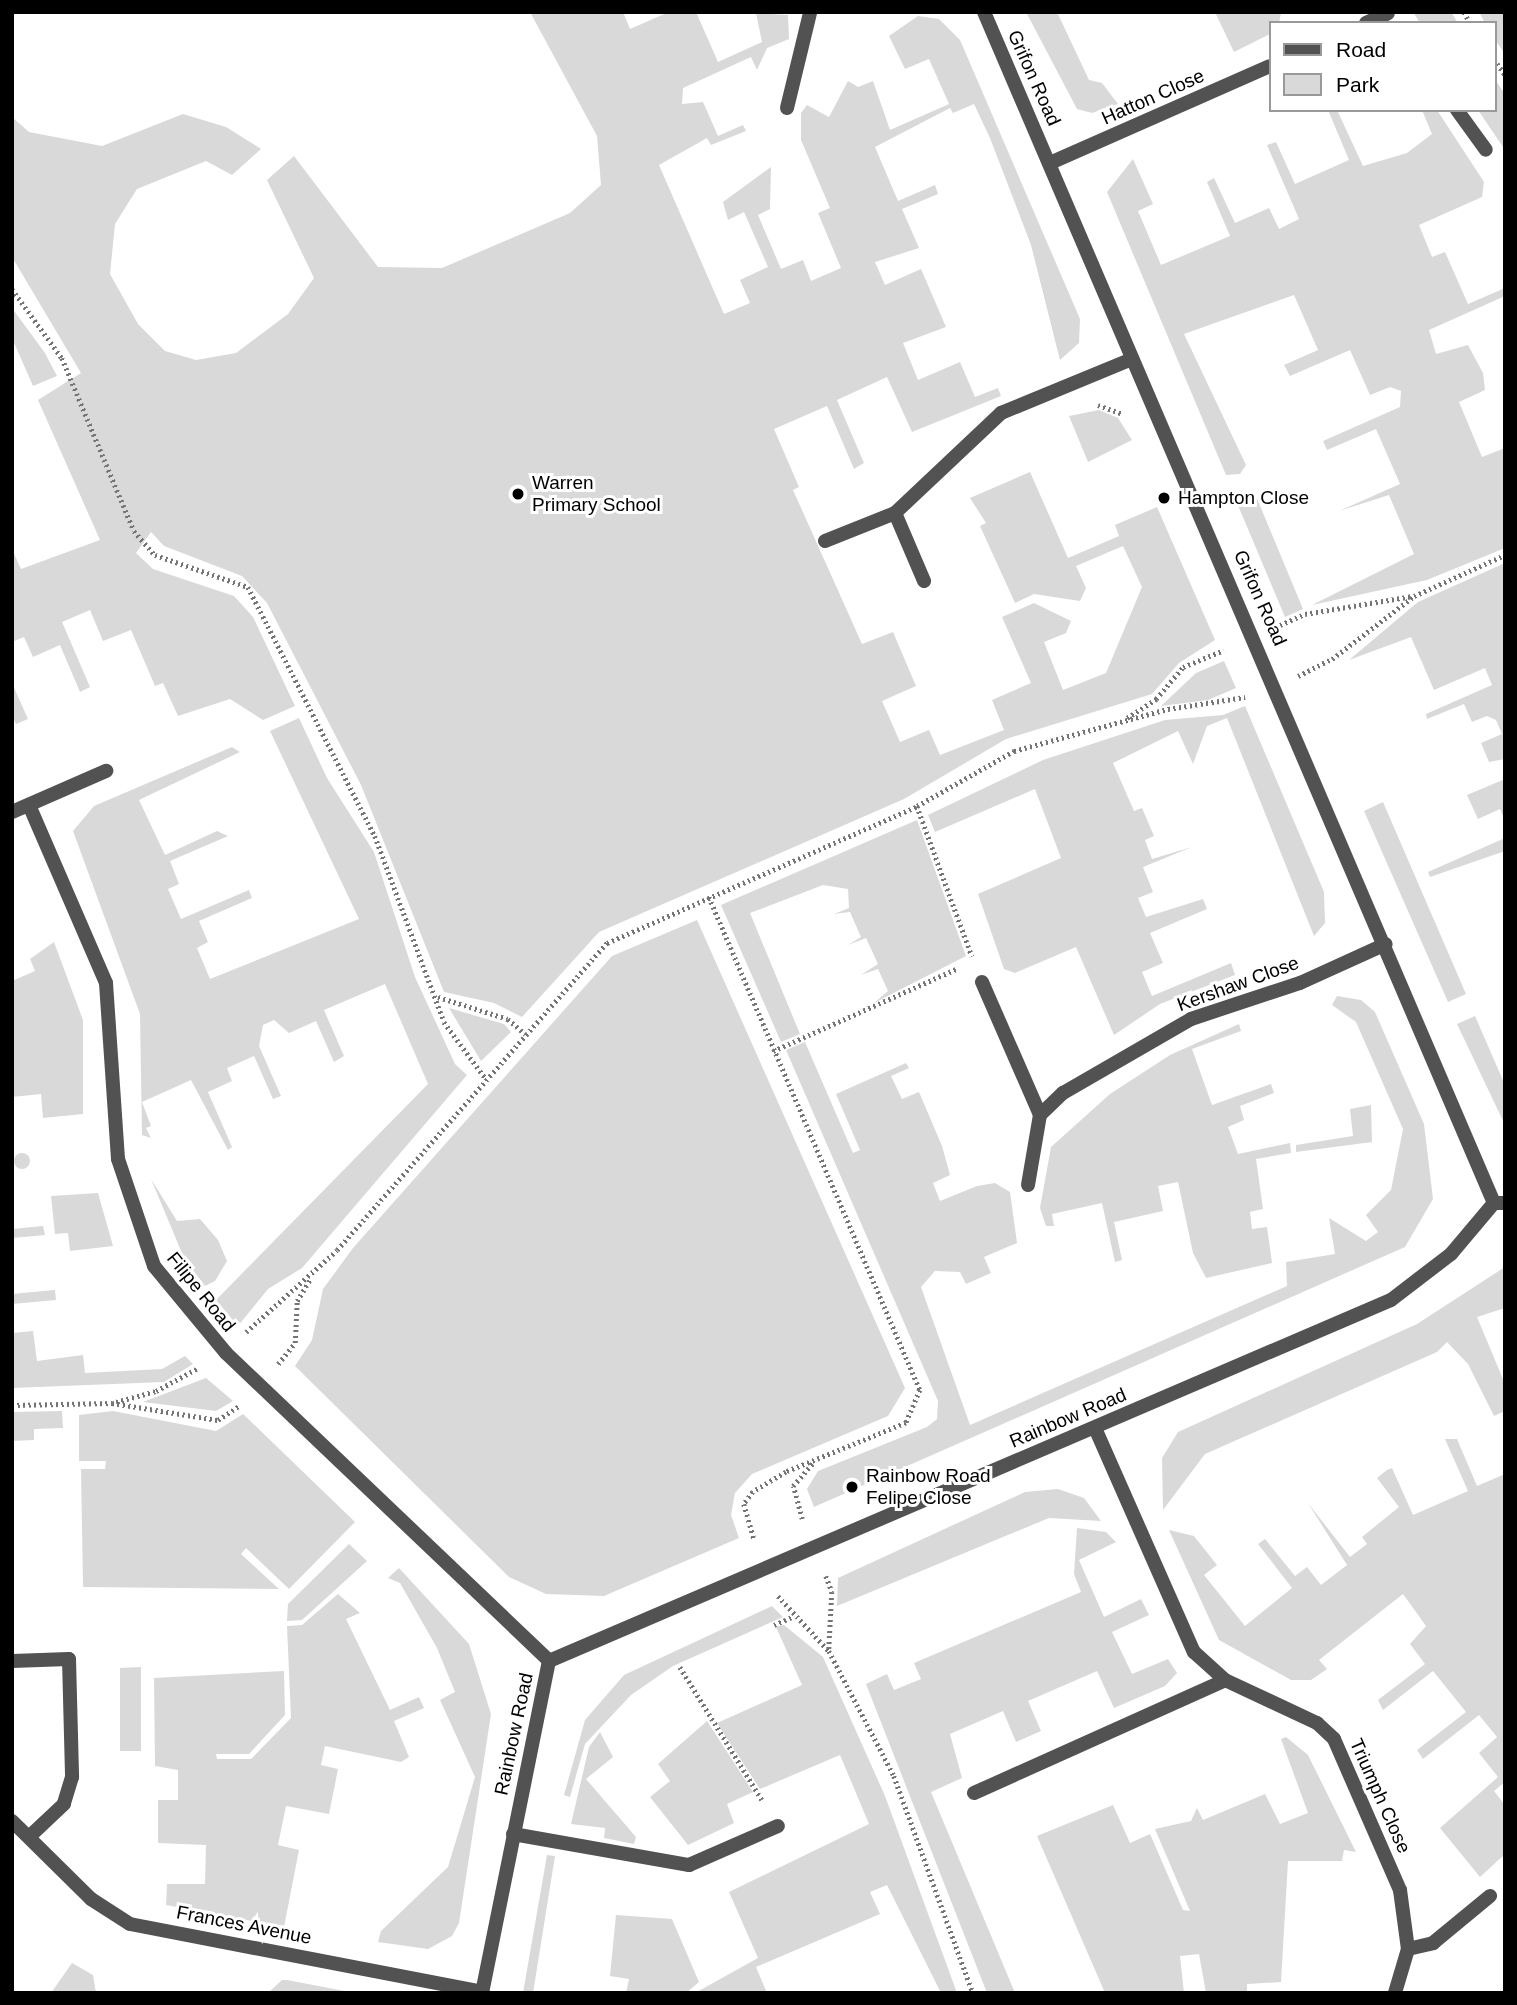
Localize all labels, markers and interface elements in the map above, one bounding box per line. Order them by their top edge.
legend [1268,21,1496,112]
street label: Grifon Road [1003,27,1065,129]
text: Road [1336,38,1386,61]
street label: Hatton Close [1098,64,1208,130]
text: Park [1336,73,1379,96]
place label: Warren Primary School [532,472,661,516]
marker: Warren Primary School [510,486,526,502]
place label: Hampton Close [1178,487,1309,509]
marker: Hampton Close [1156,490,1172,506]
street label: Grifon Road [1229,547,1291,649]
street label: Kershaw Close [1174,951,1302,1017]
street label: Filipe Road [162,1247,240,1337]
street label: Rainbow Road [1006,1383,1130,1453]
place label: Rainbow Road Felipe Close [866,1465,991,1509]
marker: Rainbow Road Felipe Close [844,1479,860,1495]
street label: Rainbow Road [490,1671,538,1797]
street label: Triumph Close [1345,1735,1415,1857]
street label: Frances Avenue [174,1901,314,1949]

